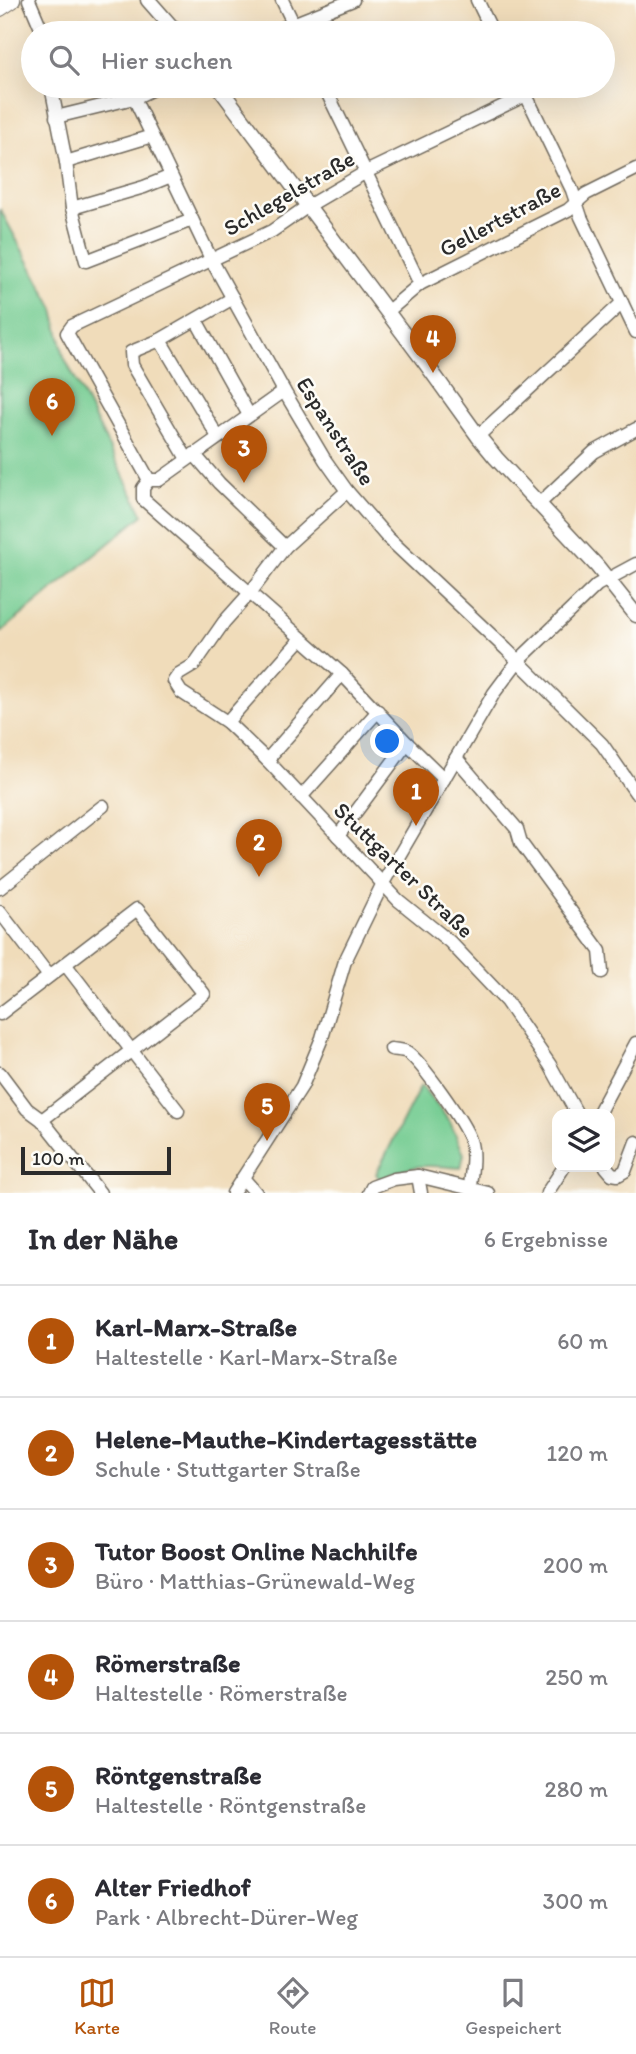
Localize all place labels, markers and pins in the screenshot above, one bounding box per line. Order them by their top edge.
pin: 4 [410,315,456,373]
pin: 6 [29,378,75,436]
pin: 3 [221,425,267,483]
pin: 1 [393,768,439,826]
pin: 2 [236,819,282,877]
pin: 5 [244,1083,290,1141]

